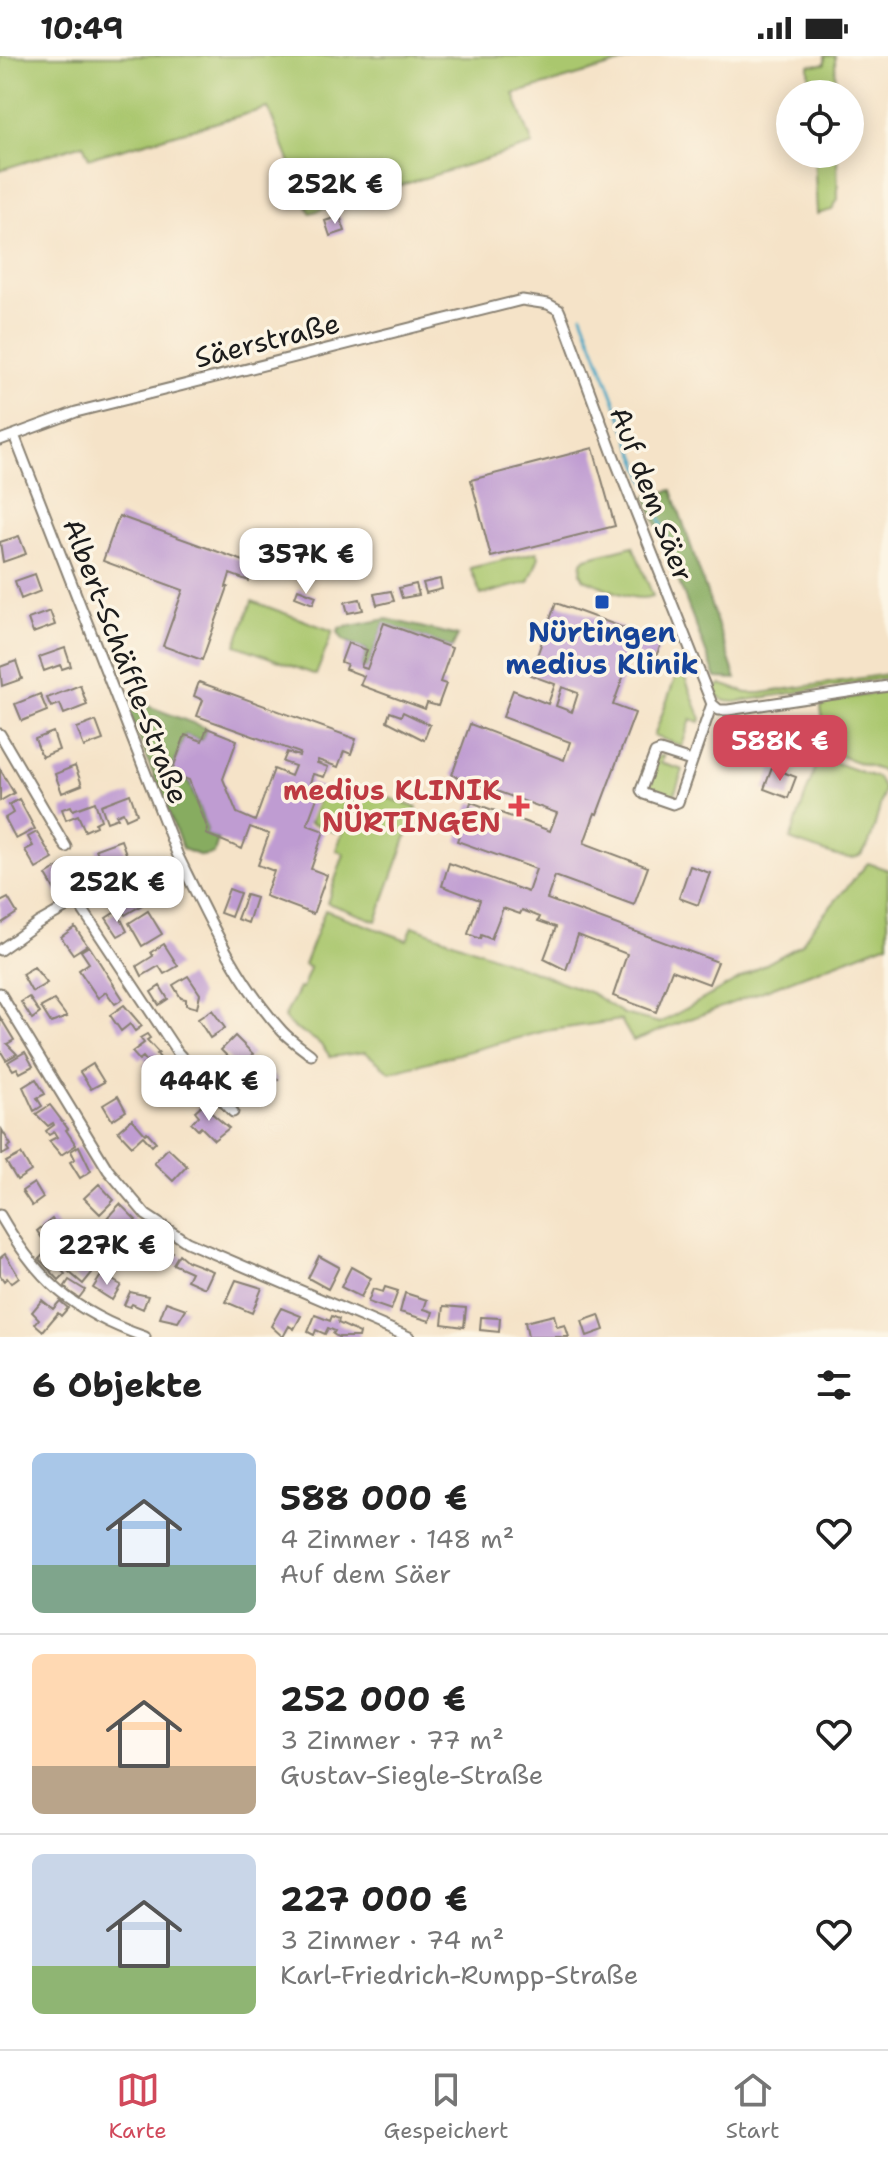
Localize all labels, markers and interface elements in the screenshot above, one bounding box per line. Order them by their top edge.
text: 10:49 [40,8,124,49]
map controls [776,80,864,168]
button: locate [776,80,864,168]
pin: 252K € [270,158,400,226]
text: 252K € [287,166,383,201]
street label: Säerstraße [190,304,344,376]
street label: Auf dem Säer [601,401,703,587]
street label: Albert-Schäffle-Straße [54,513,198,809]
pin: 357K € [241,528,371,596]
text: 357K € [258,536,354,571]
marker: Nürtingen medius Klinik [593,593,611,611]
place label: Nürtingen medius Klinik [505,613,699,683]
pin: 588K € [715,715,845,783]
text: 588K € [731,723,829,758]
place label: medius KLINIK NÜRTINGEN [283,771,501,841]
marker: medius KLINIK NÜRTINGEN [508,795,530,817]
pin: 252K € [52,856,182,924]
text: 252K € [69,864,165,899]
pin: 444K € [144,1055,274,1123]
text: 444K € [159,1063,259,1098]
pin: 227K € [42,1219,172,1287]
text: 227K € [58,1227,156,1262]
text: 6 Objekte [32,1362,203,1408]
icon: filters [812,1363,856,1407]
text: 588 000 € [280,1475,467,1521]
icon: home [96,1485,192,1581]
icon: heart [812,1511,856,1555]
text: 4 Zimmer · 148 m² [280,1521,515,1556]
text: Auf dem Säer [280,1556,451,1591]
text: 252 000 € [280,1676,466,1722]
icon: home [96,1686,192,1782]
icon: heart [812,1712,856,1756]
text: 3 Zimmer · 77 m² [280,1722,504,1757]
text: Gustav-Siegle-Straße [280,1757,544,1792]
text: 227 000 € [280,1876,468,1922]
icon: home [96,1886,192,1982]
icon: heart [812,1912,856,1956]
text: 3 Zimmer · 74 m² [280,1922,504,1957]
text: Karl-Friedrich-Rumpp-Straße [280,1957,638,1992]
tab: Karte [108,2068,167,2145]
tab: Gespeichert [384,2068,509,2145]
tab: Start [726,2068,780,2145]

